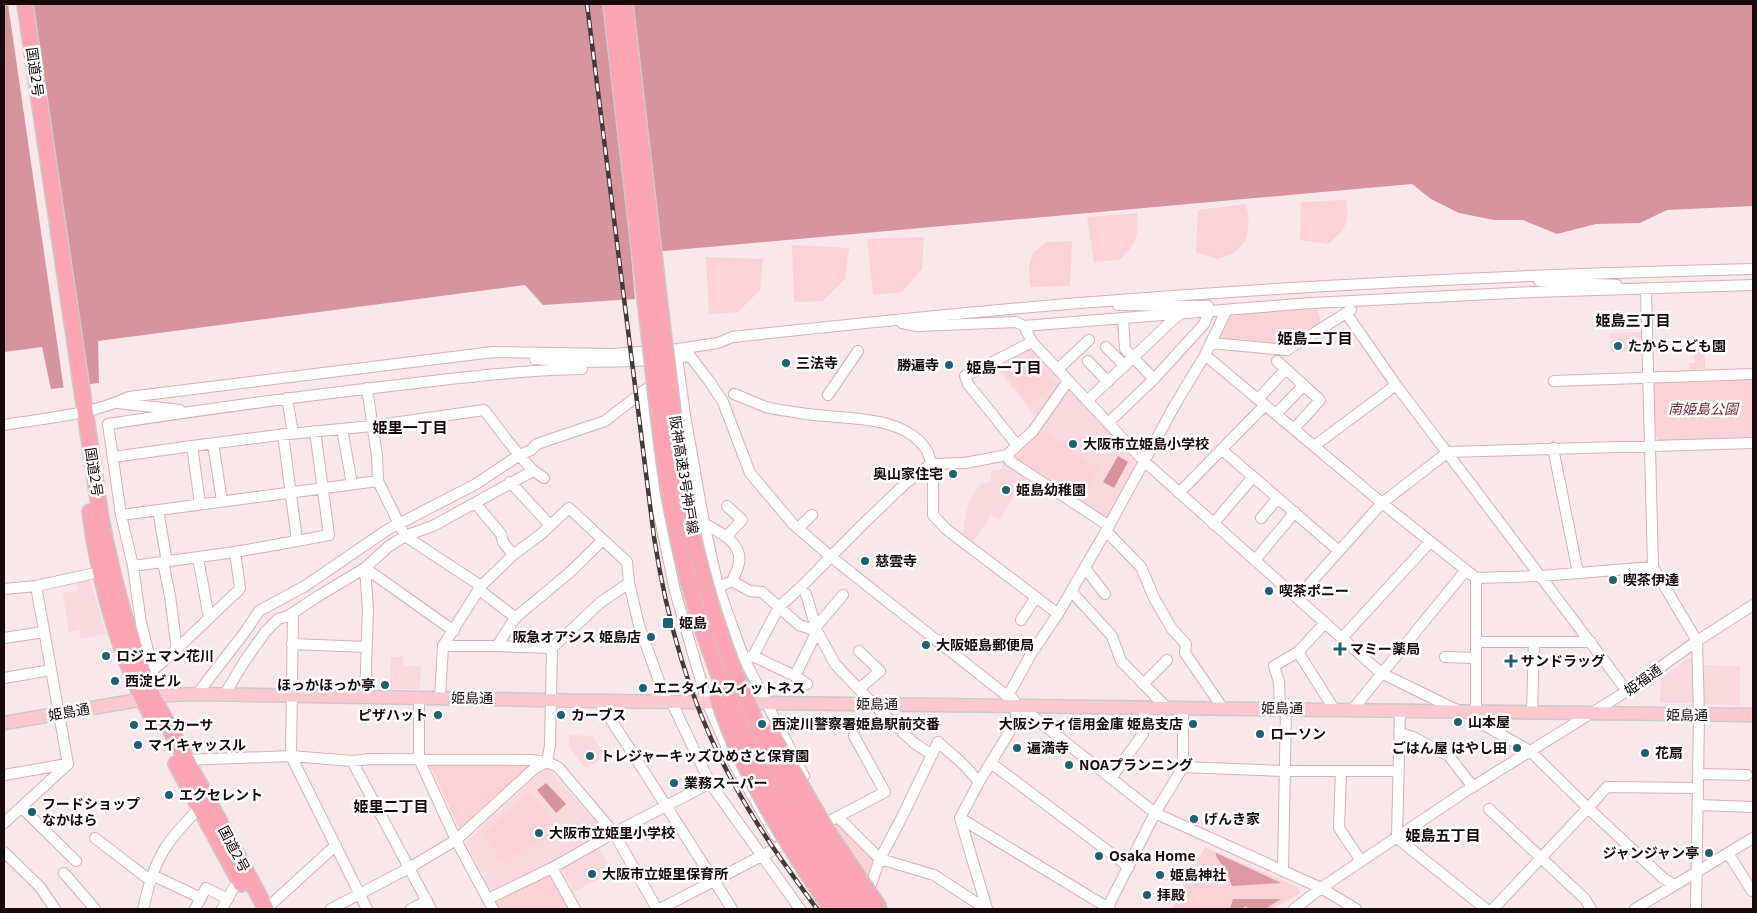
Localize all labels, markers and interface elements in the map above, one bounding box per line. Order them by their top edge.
street label: 国道2号 [23,46,49,98]
district label: 姫島三丁目 [1595,309,1671,330]
district label: 姫島二丁目 [1277,327,1353,348]
place label: たからこども園 [1628,335,1726,355]
marker: たからこども園 [1612,340,1624,352]
place label: 三法寺 [796,352,838,372]
place label: 勝遍寺 [897,354,939,374]
district label: 姫島一丁目 [966,356,1042,377]
marker: 三法寺 [780,357,792,369]
marker: 勝遍寺 [943,359,955,371]
park label: 南姫島公園 [1668,398,1740,418]
street label: 阪神高速3号神戸線 [666,414,704,536]
district label: 姫里一丁目 [372,416,448,437]
place label: 大阪市立姫島小学校 [1083,433,1209,453]
marker: 大阪市立姫島小学校 [1067,438,1079,450]
street label: 国道2号 [81,446,109,498]
place label: 奥山家住宅 [873,463,943,483]
marker: 奥山家住宅 [947,468,959,480]
place label: 姫島幼稚園 [1016,479,1086,499]
marker: 姫島幼稚園 [1000,484,1012,496]
place label: 慈雲寺 [875,550,917,570]
marker: 慈雲寺 [859,555,871,567]
place label: 喫茶伊達 [1623,569,1679,589]
marker: 喫茶伊達 [1607,574,1619,586]
place label: 喫茶ポニー [1279,580,1349,600]
marker: 喫茶ポニー [1263,585,1275,597]
place label: 姫島 [679,612,707,632]
marker: 姫島 [661,616,675,630]
place label: 阪急オアシス 姫島店 [512,626,641,646]
marker: 阪急オアシス 姫島店 [645,631,657,643]
place label: 大阪姫島郵便局 [936,634,1034,654]
place label: マミー薬局 [1350,638,1420,658]
marker: 大阪姫島郵便局 [920,639,932,651]
marker: マミー薬局 [1334,643,1346,655]
place label: ロジェマン花川 [116,645,214,665]
marker: ロジェマン花川 [100,650,112,662]
place label: サンドラッグ [1521,650,1605,670]
marker: サンドラッグ [1505,655,1517,667]
street label: 姫福通 [1619,659,1665,699]
place label: 西淀ビル [125,670,181,690]
place label: ほっかほっか亭 [277,674,375,694]
marker: 西淀ビル [109,675,121,687]
place label: エニタイムフィットネス [653,677,806,697]
marker: ほっかほっか亭 [379,679,391,691]
marker: エニタイムフィットネス [637,682,649,694]
street label: 姫島通 [451,687,493,707]
street label: 姫島通 [856,693,898,713]
street label: 姫島通 [1261,697,1303,717]
street label: 姫島通 [46,698,91,725]
place label: ピザハット [358,704,428,724]
place label: カーブス [571,704,626,724]
street label: 姫島通 [1666,704,1708,724]
marker: ピザハット [432,709,444,721]
marker: カーブス [555,709,567,721]
place label: 山本屋 [1468,711,1510,731]
place label: 西淀川警察署姫島駅前交番 [772,713,940,733]
place label: 大阪シティ信用金庫 姫島支店 [999,713,1183,733]
place label: エスカーサ [144,714,214,734]
marker: 山本屋 [1452,716,1464,728]
marker: 西淀川警察署姫島駅前交番 [756,718,768,730]
marker: 大阪シティ信用金庫 姫島支店 [1187,718,1199,730]
marker: エスカーサ [128,719,140,731]
place label: ローソン [1270,723,1326,743]
marker: ローソン [1254,728,1266,740]
place label: マイキャッスル [148,734,246,754]
place label: 遍満寺 [1027,737,1069,757]
place label: ごはん屋 はやし田 [1392,737,1507,757]
marker: マイキャッスル [132,739,144,751]
marker: 遍満寺 [1011,742,1023,754]
marker: ごはん屋 はやし田 [1511,742,1523,754]
place label: 花扇 [1655,742,1683,762]
place label: トレジャーキッズひめさと保育園 [600,745,809,765]
marker: 花扇 [1639,747,1651,759]
marker: トレジャーキッズひめさと保育園 [584,750,596,762]
place label: NOAプランニング [1079,754,1193,774]
marker: NOAプランニング [1063,759,1075,771]
place label: 業務スーパー [684,772,768,792]
marker: 業務スーパー [668,777,680,789]
place label: エクセレント [179,784,263,804]
marker: エクセレント [163,789,175,801]
place label: フードショップ なかはら [42,793,140,829]
district label: 姫里二丁目 [353,795,429,816]
marker: フードショップ なかはら [26,806,38,818]
place label: げんき家 [1204,808,1260,828]
marker: げんき家 [1188,813,1200,825]
street label: 国道2号 [214,822,255,875]
place label: 大阪市立姫里小学校 [549,822,675,842]
district label: 姫島五丁目 [1405,824,1481,845]
marker: 大阪市立姫里小学校 [533,827,545,839]
place label: ジャンジャン亭 [1602,842,1699,862]
place label: Osaka Home [1109,845,1196,865]
marker: ジャンジャン亭 [1703,847,1715,859]
marker: Osaka Home [1093,850,1105,862]
place label: 大阪市立姫里保育所 [602,863,728,883]
place label: 姫島神社 [1170,864,1226,884]
marker: 大阪市立姫里保育所 [586,868,598,880]
marker: 姫島神社 [1154,869,1166,881]
place label: 拝殿 [1157,884,1185,904]
marker: 拝殿 [1141,889,1153,901]

